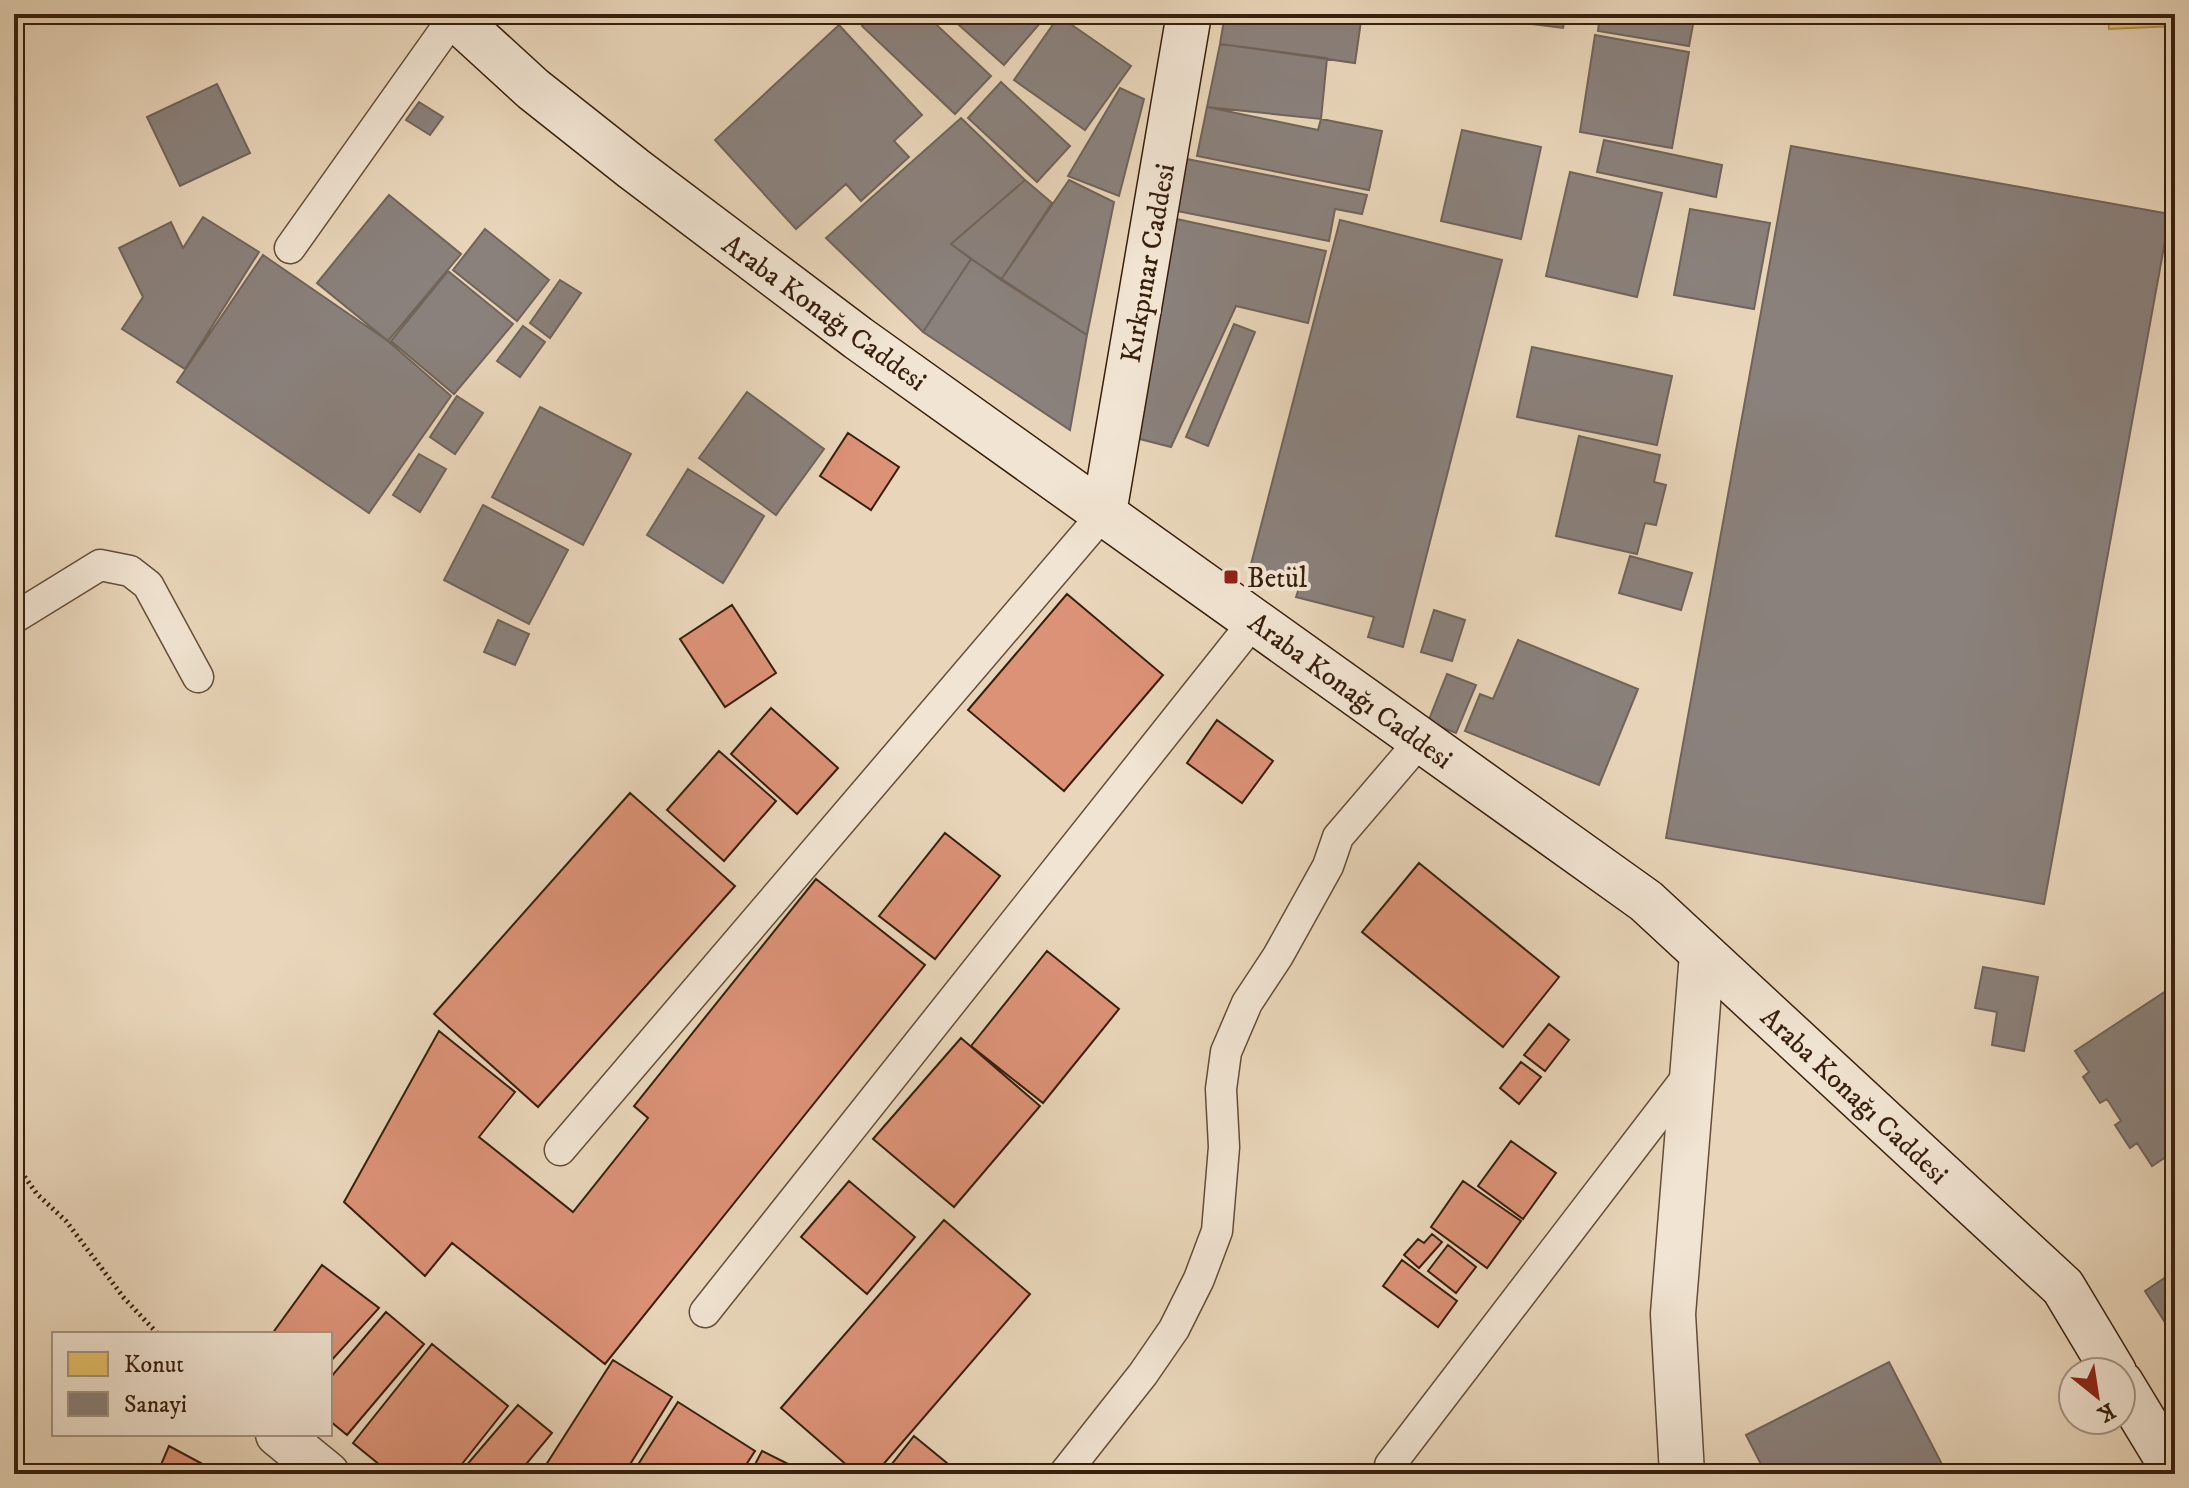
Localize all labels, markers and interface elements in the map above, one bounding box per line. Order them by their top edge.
street label: Kırkpınar Caddesi [1114,161,1183,366]
street label: Araba Konağı Caddesi [715,227,933,399]
place label: Betül [1247,561,1308,596]
marker: Betül [1222,568,1240,586]
street label: Araba Konağı Caddesi [1241,605,1459,777]
street label: Araba Konağı Caddesi [1753,1000,1955,1192]
legend [52,1332,332,1436]
text: Konut [124,1350,184,1380]
north arrow [2057,1356,2137,1436]
text: Sanayi [124,1390,187,1420]
text: K [2092,1396,2120,1428]

